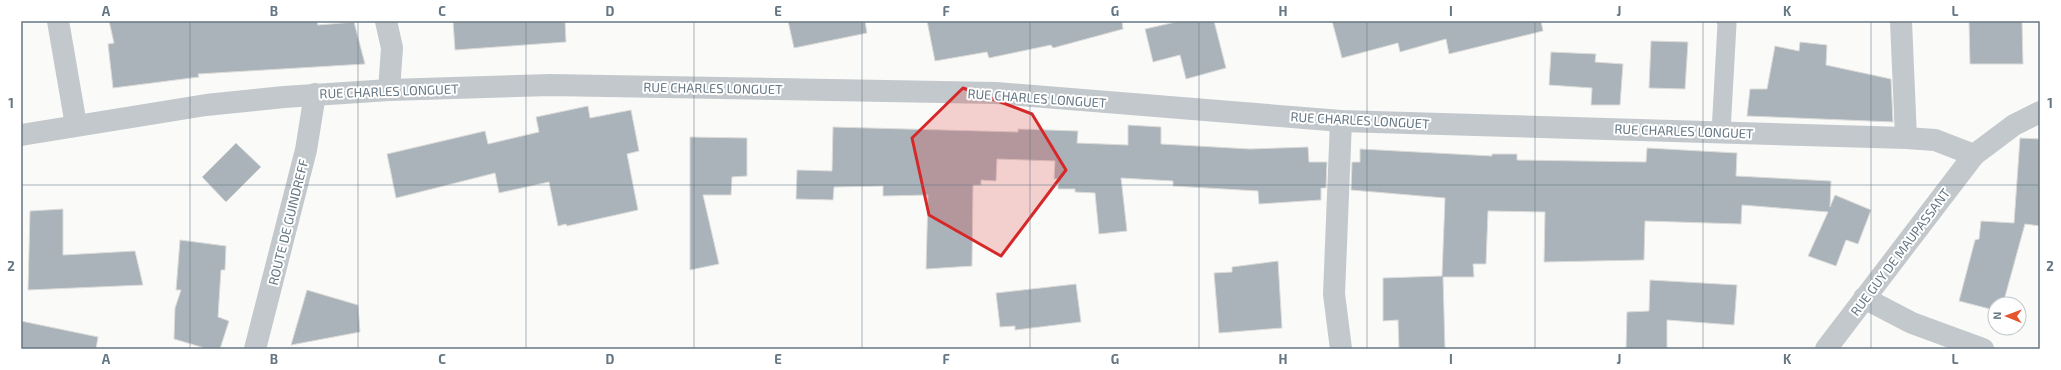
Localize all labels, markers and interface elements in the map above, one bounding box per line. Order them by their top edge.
text: A [102,3,111,19]
text: B [270,3,278,19]
text: C [438,3,446,19]
text: D [606,3,615,19]
text: E [774,3,782,19]
text: F [942,3,950,19]
text: G [1111,3,1119,19]
text: H [1279,3,1288,19]
text: I [1449,3,1453,19]
text: J [1617,3,1621,19]
text: K [1783,3,1792,19]
text: L [1952,3,1959,19]
street label: RUE CHARLES LONGUET [643,79,783,97]
street label: RUE CHARLES LONGUET [319,81,459,101]
street label: RUE CHARLES LONGUET [967,85,1107,111]
text: 1 [8,95,14,111]
text: 1 [2047,95,2053,111]
street label: RUE CHARLES LONGUET [1290,108,1430,132]
street label: RUE CHARLES LONGUET [1614,121,1754,141]
street label: ROUTE DE GUINDREFF [265,157,311,287]
street label: RUE GUY DE MAUPASSANT [1847,185,1953,319]
text: 2 [7,258,15,274]
text: 2 [2046,258,2054,274]
north arrow [1987,296,2027,336]
text: N [1990,312,2003,320]
text: A [102,351,111,367]
text: B [270,351,278,367]
text: C [438,351,446,367]
text: D [606,351,615,367]
text: E [774,351,782,367]
text: F [942,351,950,367]
text: G [1111,351,1119,367]
text: H [1279,351,1288,367]
text: I [1449,351,1453,367]
text: J [1617,351,1621,367]
text: K [1783,351,1792,367]
text: L [1952,351,1959,367]

